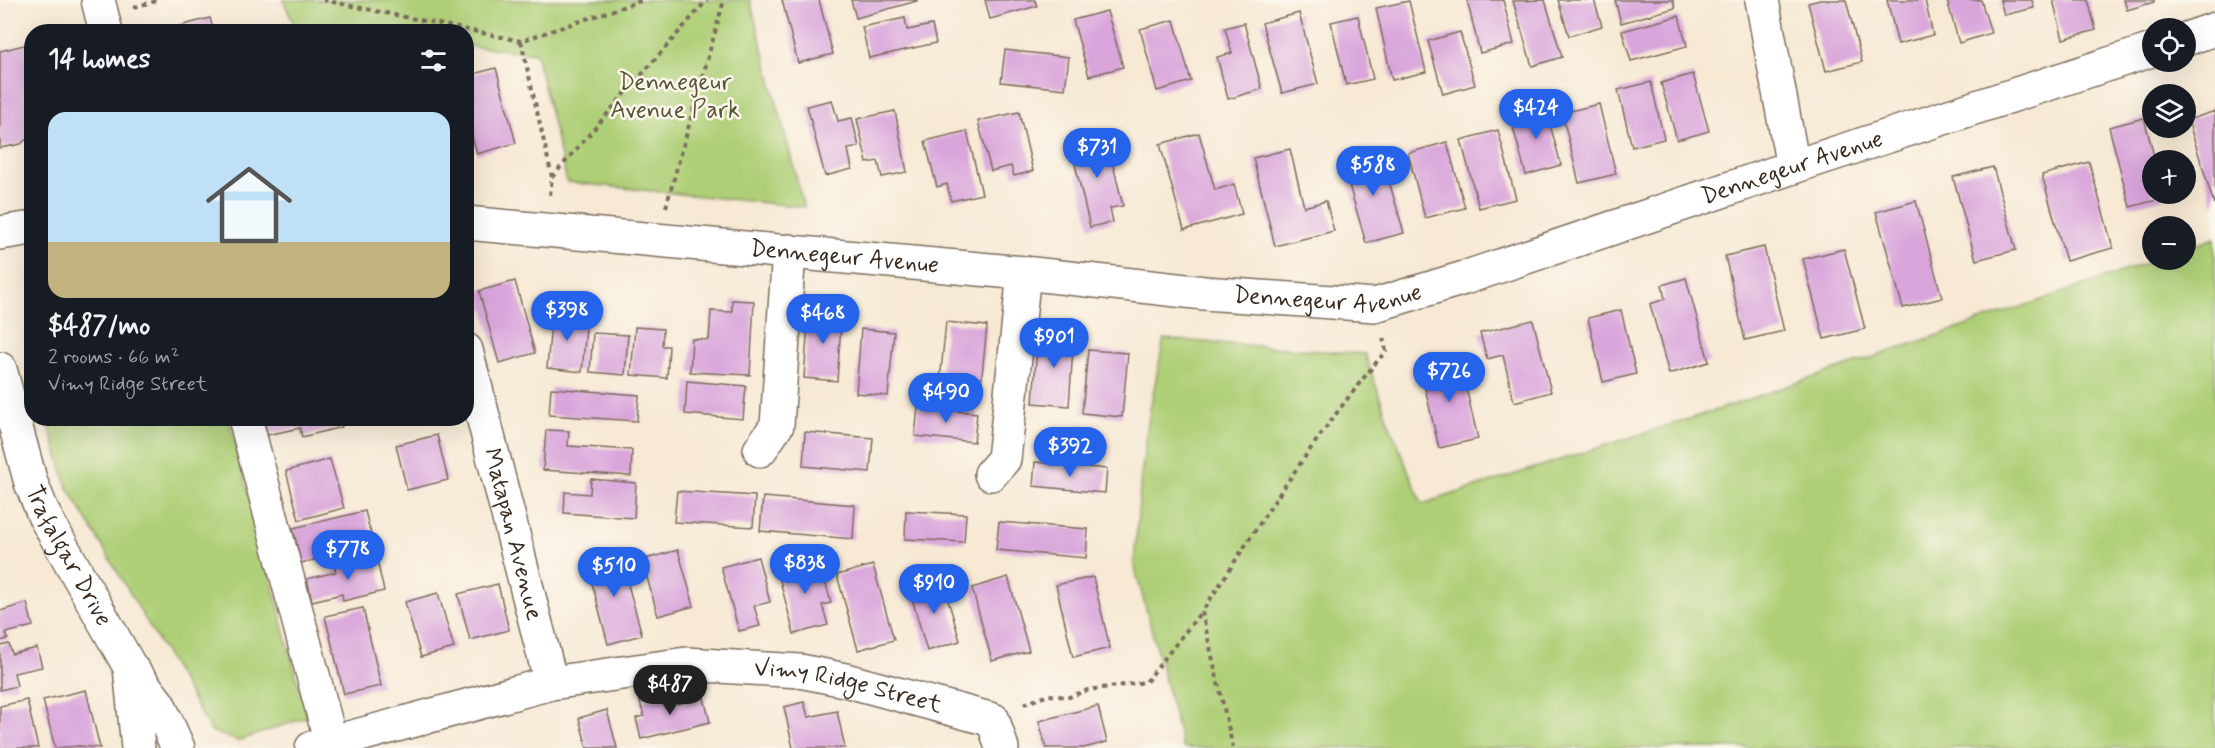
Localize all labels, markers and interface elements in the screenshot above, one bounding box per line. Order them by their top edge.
map controls [2142,18,2196,270]
button: locate [2142,18,2196,72]
text: 14 homes [48,43,150,77]
icon: filters [417,44,450,77]
park label: Dennegeur Avenue Park [610,67,740,126]
button: layers [2142,84,2196,138]
pin: $424 [1500,89,1572,140]
text: $424 [1513,95,1559,122]
street label: Dennegeur Avenue [1697,123,1887,212]
pin: $731 [1061,128,1133,179]
text: $731 [1077,134,1117,161]
pin: $588 [1337,146,1409,197]
button: + [2142,150,2196,204]
icon: home [195,151,303,259]
text: $588 [1350,152,1396,179]
button: − [2142,216,2196,270]
street label: Dennegeur Avenue [749,233,940,281]
street label: Dennegeur Avenue [1233,276,1425,321]
pin: $398 [531,291,603,342]
pin: $468 [787,294,859,345]
text: $398 [545,297,589,324]
text: $468 [800,300,846,327]
text: $487/mo [48,310,150,344]
pin: $901 [1018,318,1090,369]
text: $901 [1034,324,1074,351]
text: 2 rooms · 66 m² [48,344,179,371]
pin: $726 [1413,352,1485,403]
text: $726 [1427,358,1471,385]
text: Vimy Ridge Street [48,371,207,398]
pin: $490 [910,373,982,424]
text: $490 [922,379,970,406]
pin: $392 [1034,427,1106,478]
text: $392 [1048,433,1092,460]
street label: Matapan Avenue [476,445,550,624]
street label: Trafalgar Drive [18,481,119,632]
pin: $778 [312,530,384,581]
text: $778 [326,536,370,563]
pin: $838 [769,544,841,595]
pin: $510 [578,547,650,598]
text: $838 [784,550,826,577]
text: $510 [592,553,636,580]
pin: $910 [898,564,970,615]
text: $910 [913,570,955,597]
street label: Vimy Ridge Street [753,653,945,721]
pin: $487 [634,665,706,716]
text: $487 [647,671,693,698]

